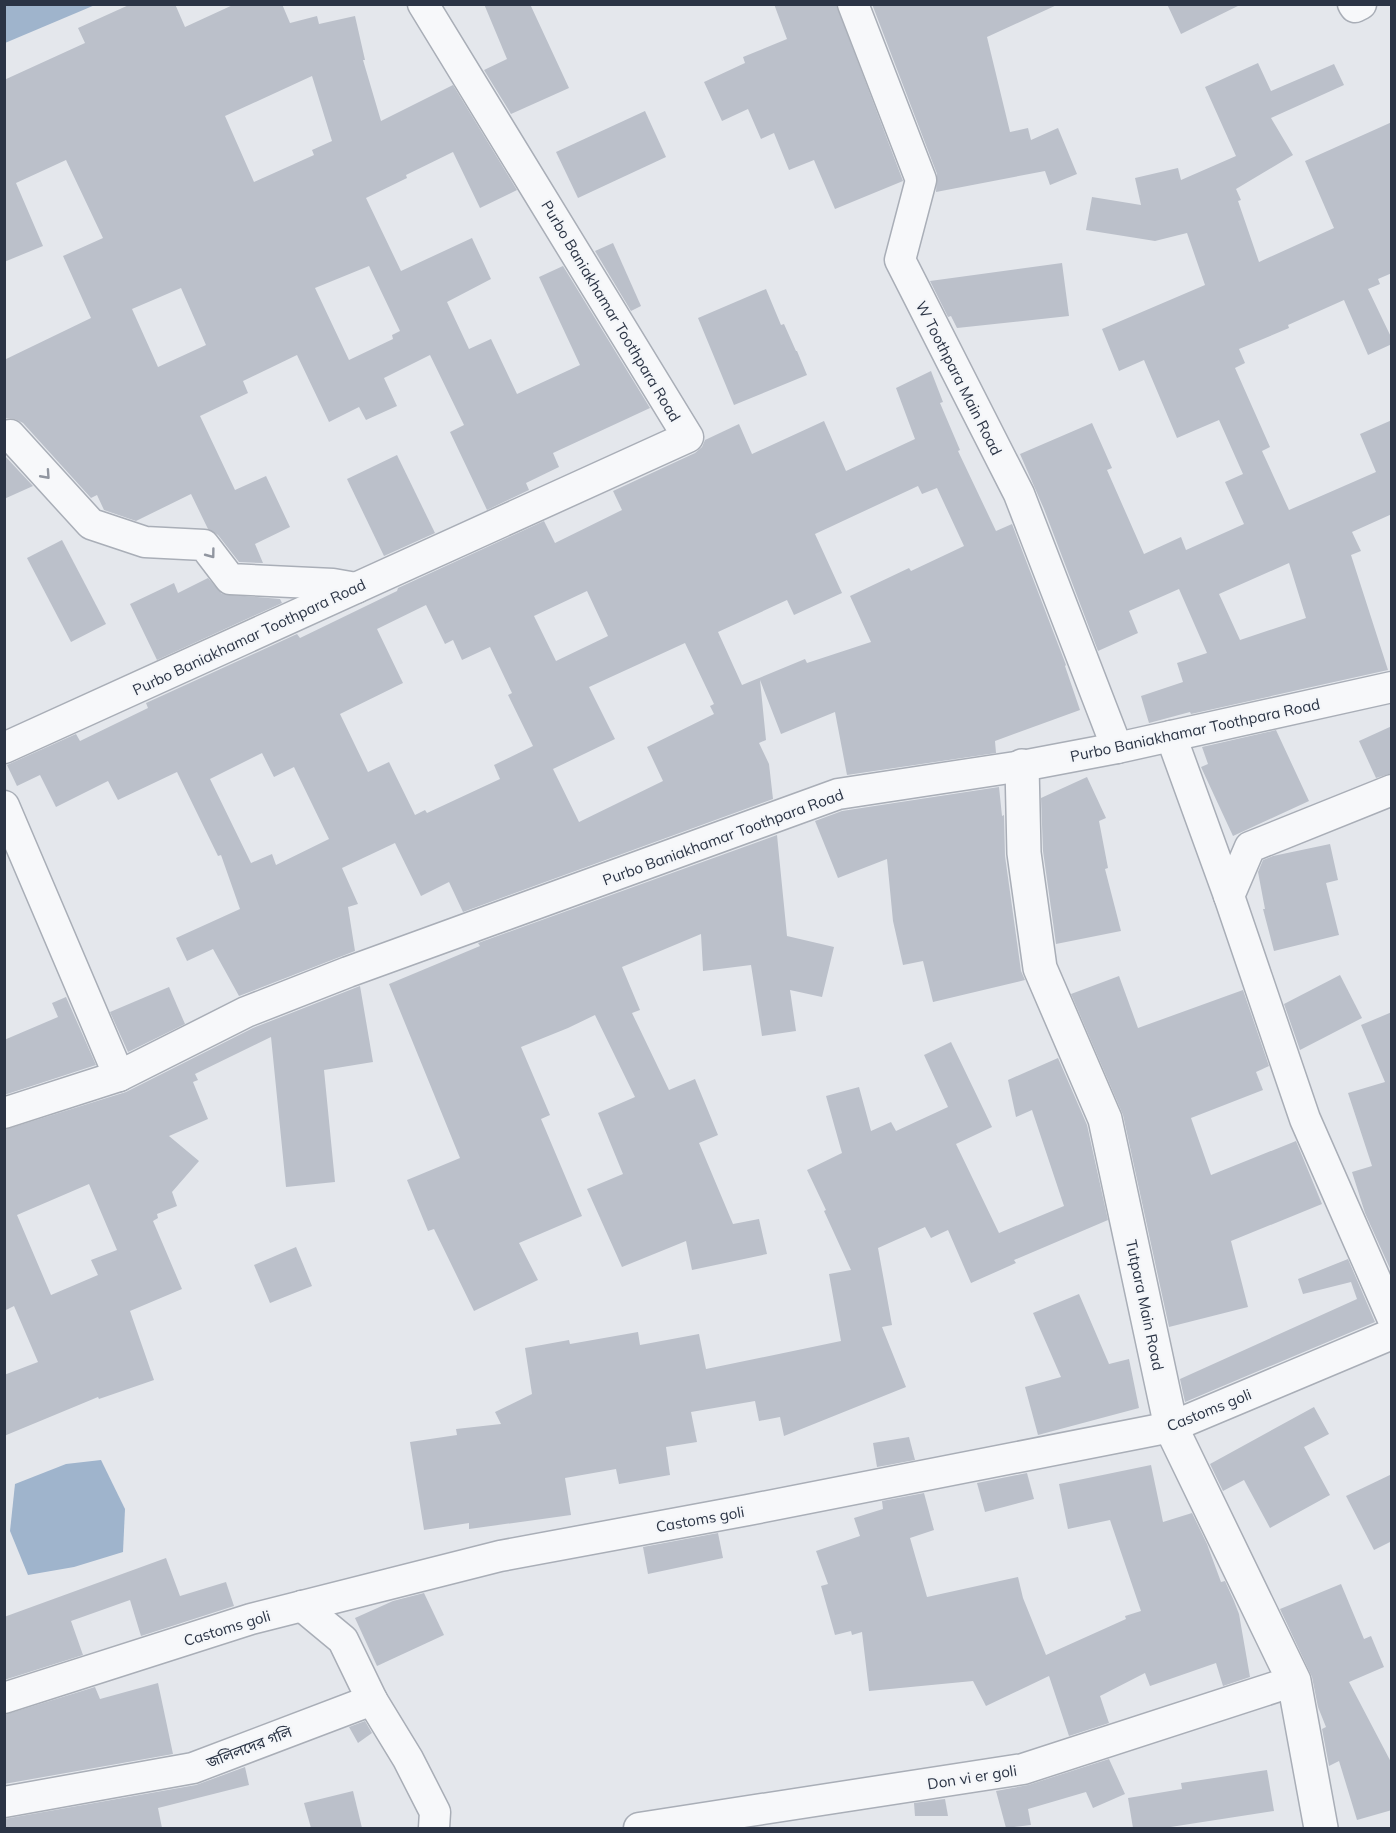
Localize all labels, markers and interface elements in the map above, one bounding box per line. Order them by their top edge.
street label: Purbo Baniakhamar Toothpara Road [537,197,685,425]
street label: W Toothpara Main Road [912,298,1006,458]
one-way arrow [39,468,50,478]
one-way arrow [204,548,215,559]
street label: Purbo Baniakhamar Toothpara Road [129,575,369,699]
street label: Purbo Baniakhamar Toothpara Road [1068,694,1322,766]
street label: Purbo Baniakhamar Toothpara Road [600,784,846,890]
street label: Tutpara Main Road [1122,1238,1168,1372]
street label: Castoms goli [1164,1384,1254,1436]
street label: Castoms goli [654,1502,746,1536]
street label: Castoms goli [181,1606,273,1650]
street label: জলিলদের গলি [203,1722,295,1772]
street label: Don vi er goli [926,1761,1018,1793]

